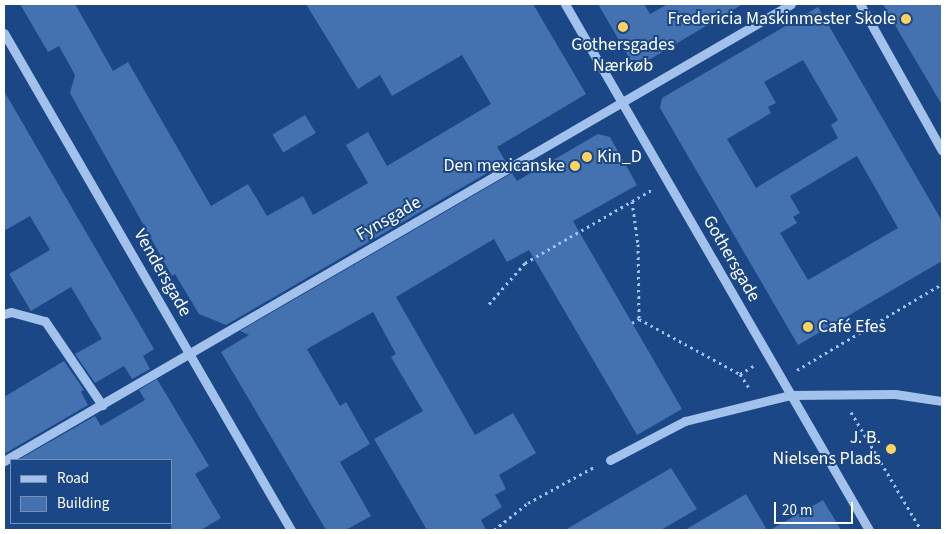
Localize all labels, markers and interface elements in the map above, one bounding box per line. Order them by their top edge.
place label: Fredericia Maskinmester Skole [668,8,896,30]
marker: Fredericia Maskinmester Skole [900,13,912,25]
marker: Gothersgades Nærkøb [617,21,629,33]
place label: Gothersgades Nærkøb [571,35,675,78]
place label: Kin_D [597,146,642,168]
marker: Kin_D [581,151,593,163]
place label: Den mexicanske [443,155,565,177]
marker: Den mexicanske [569,160,581,172]
street label: Fynsgade [353,192,425,246]
street label: Gothersgade [698,212,764,306]
street label: Vendersgade [128,226,196,320]
place label: Café Efes [818,316,886,338]
marker: Café Efes [802,321,814,333]
place label: J. B. Nielsens Plads [773,428,881,470]
marker: J. B. Nielsens Plads [885,443,897,455]
legend [10,459,172,524]
text: Road [57,468,89,489]
scale bar [776,492,855,524]
text: Building [57,493,109,514]
text: 20 m [782,500,812,521]

